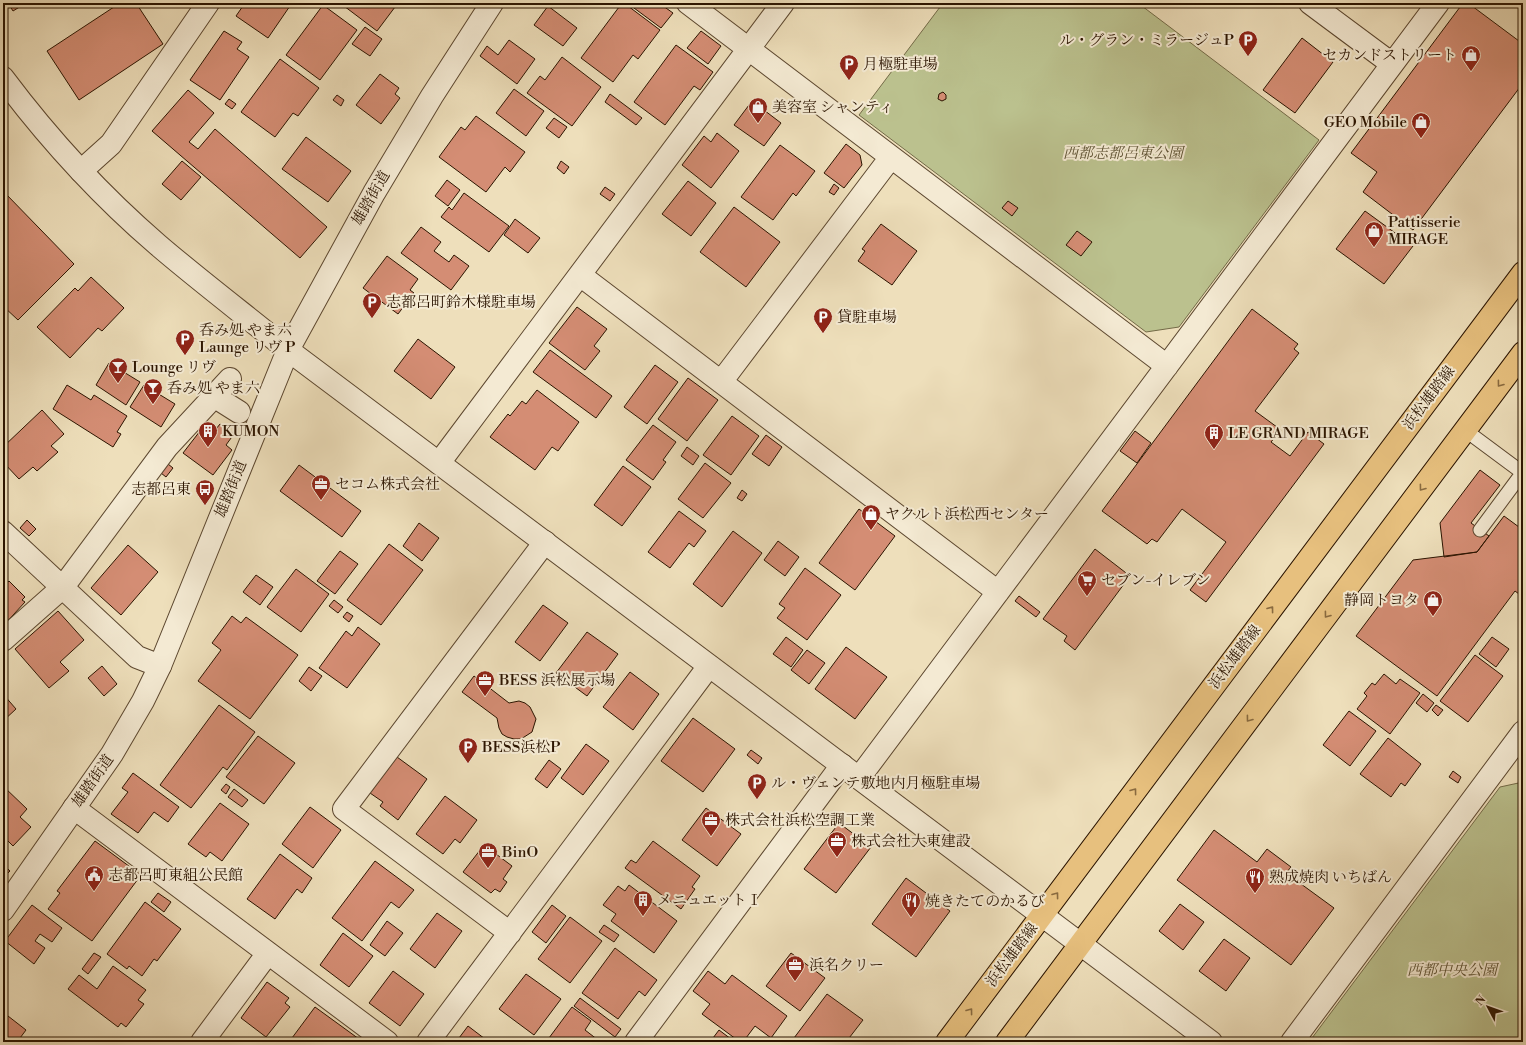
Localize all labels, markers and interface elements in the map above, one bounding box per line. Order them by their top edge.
parking icon: ル・グラン・ミラージュP [1237,29,1259,57]
place label: ル・グラン・ミラージュP [1059,31,1234,50]
shop icon: セカンドストリート [1460,44,1482,72]
place label: セカンドストリート [1322,46,1457,65]
parking icon: 月極駐車場 [838,53,860,81]
place label: 月極駐車場 [863,55,938,74]
shop icon: 美容室 シャンティ [747,96,769,124]
place label: 美容室 シャンティ [772,98,894,117]
shop icon: GEO Mobile [1410,111,1432,139]
place label: GEO Mobile [1324,113,1407,132]
park label: 西都志都呂東公園 [1063,144,1186,163]
street label: 雄踏街道 [348,167,394,229]
place label: Pattisserie MIRAGE [1388,213,1461,249]
shop icon: Pattisserie MIRAGE [1363,220,1385,248]
parking icon: 志都呂町鈴木様駐車場 [361,291,383,319]
place label: 志都呂町鈴木様駐車場 [386,293,536,312]
parking icon: 貸駐車場 [812,306,834,334]
place label: 貸駐車場 [837,308,897,327]
place label: 呑み処 やま六 Launge リヴ P [199,321,296,357]
parking icon: 呑み処 やま六 Launge リヴ P [174,328,196,356]
bar icon: Lounge リヴ [107,356,129,384]
place label: Lounge リヴ [132,358,216,377]
street label: 浜松雄踏線 [1399,362,1459,434]
bar icon: 呑み処 やま六 [142,377,164,405]
place label: 呑み処 やま六 [167,379,260,398]
one-way arrow [1497,380,1504,387]
building icon: KUMON [197,420,219,448]
place label: KUMON [222,422,279,441]
building icon: LE GRAND MIRAGE [1203,422,1225,450]
place label: LE GRAND MIRAGE [1228,424,1369,443]
street label: 雄踏街道 [211,458,251,520]
office icon: セコム株式会社 [310,473,332,501]
place label: セコム株式会社 [335,475,440,494]
bus stop icon: 志都呂東 [194,478,216,506]
place label: 志都呂東 [131,480,191,499]
one-way arrow [1420,484,1427,491]
shop icon: ヤクルト浜松西センター [860,503,882,531]
place label: ヤクルト浜松西センター [885,505,1049,524]
supermarket icon: セブン-イレブン [1076,569,1098,597]
place label: セブン-イレブン [1101,571,1211,590]
shop icon: 静岡トヨタ [1422,589,1444,617]
place label: 静岡トヨタ [1344,591,1419,610]
one-way arrow [1266,606,1273,613]
one-way arrow [1324,611,1332,618]
street label: 浜松雄踏線 [1205,621,1265,693]
office icon: BESS 浜松展示場 [474,669,496,697]
place label: BESS 浜松展示場 [498,671,615,690]
one-way arrow [1247,715,1254,722]
parking icon: BESS浜松P [457,736,479,764]
place label: BESS浜松P [481,738,561,757]
street label: 雄踏街道 [68,751,118,811]
parking icon: ル・ヴェンテ敷地内月極駐車場 [746,772,768,800]
place label: ル・ヴェンテ敷地内月極駐車場 [771,774,980,793]
one-way arrow [1130,789,1137,796]
office icon: 株式会社浜松空調工業 [700,809,722,837]
place label: 株式会社浜松空調工業 [725,811,875,830]
office icon: 株式会社大東建設 [826,830,848,858]
place label: 株式会社大東建設 [851,832,971,851]
office icon: BinO [477,841,499,869]
place label: BinO [501,843,538,862]
public building icon: 志都呂町東組公民館 [83,864,105,892]
place label: 志都呂町東組公民館 [108,866,243,885]
restaurant icon: 熟成焼肉 いちばん [1244,866,1266,894]
place label: 熟成焼肉 いちばん [1269,868,1392,887]
building icon: メニュエットⅠ [632,889,654,917]
restaurant icon: 焼きたてのかるび [900,890,922,918]
place label: メニュエットⅠ [657,891,762,910]
place label: 焼きたてのかるび [925,892,1045,911]
one-way arrow [1052,893,1059,900]
street label: 浜松雄踏線 [982,919,1042,991]
office icon: 浜名クリー [784,954,806,982]
place label: 浜名クリー [809,956,884,975]
park label: 西都中央公園 [1407,961,1500,980]
north arrow [1468,987,1508,1027]
text: N [1473,993,1490,1009]
one-way arrow [965,1008,972,1015]

